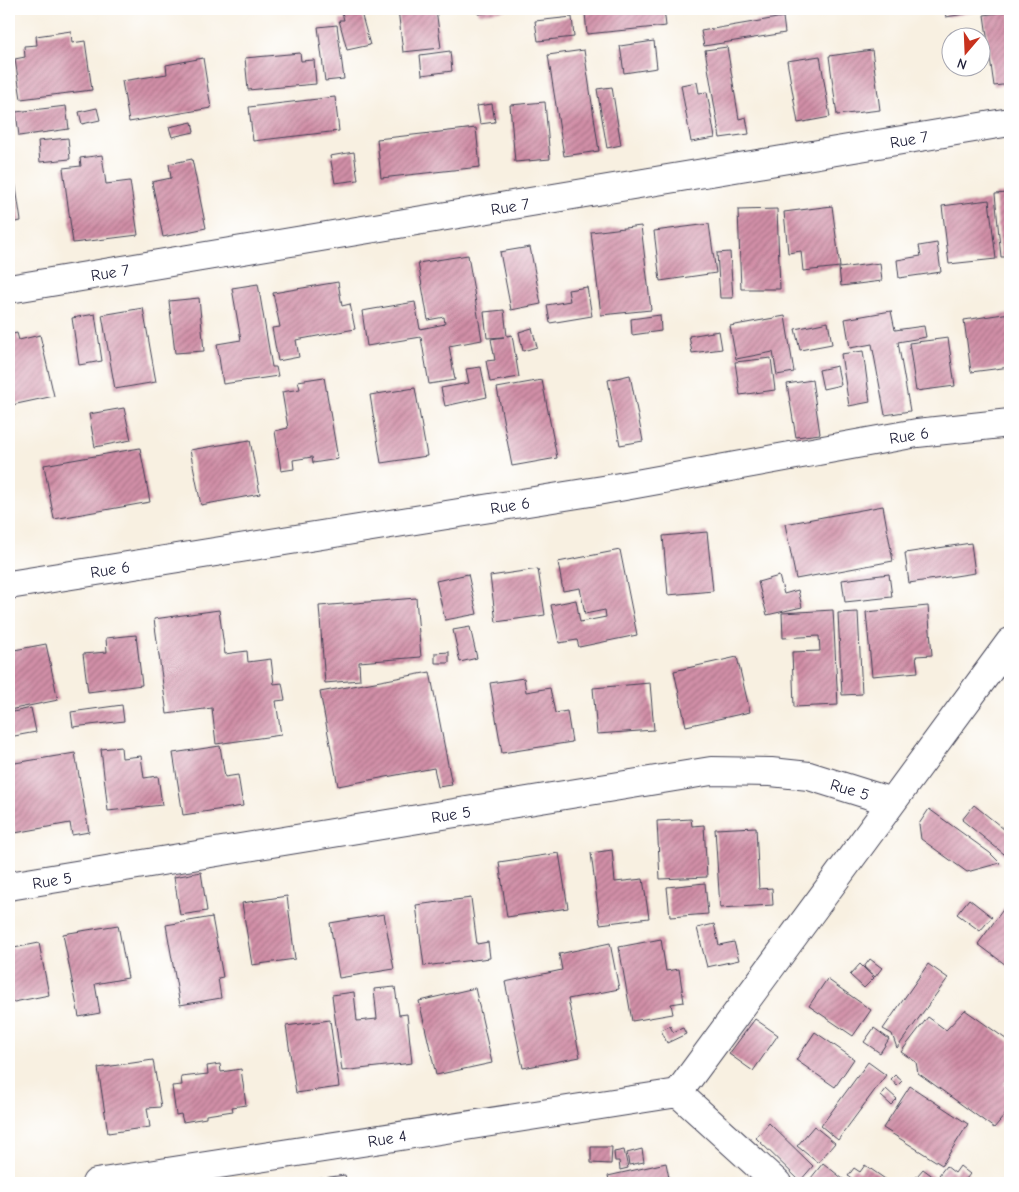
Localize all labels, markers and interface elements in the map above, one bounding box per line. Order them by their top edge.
north arrow [942,28,992,78]
text: N [955,54,969,73]
street label: Rue 7 [889,128,930,152]
street label: Rue 7 [490,195,531,219]
street label: Rue 7 [90,261,131,285]
street label: Rue 6 [888,424,930,448]
street label: Rue 6 [489,494,531,518]
street label: Rue 6 [89,558,131,582]
street label: Rue 5 [828,776,871,804]
street label: Rue 5 [430,803,472,827]
street label: Rue 5 [31,869,73,893]
street label: Rue 4 [367,1127,408,1151]

